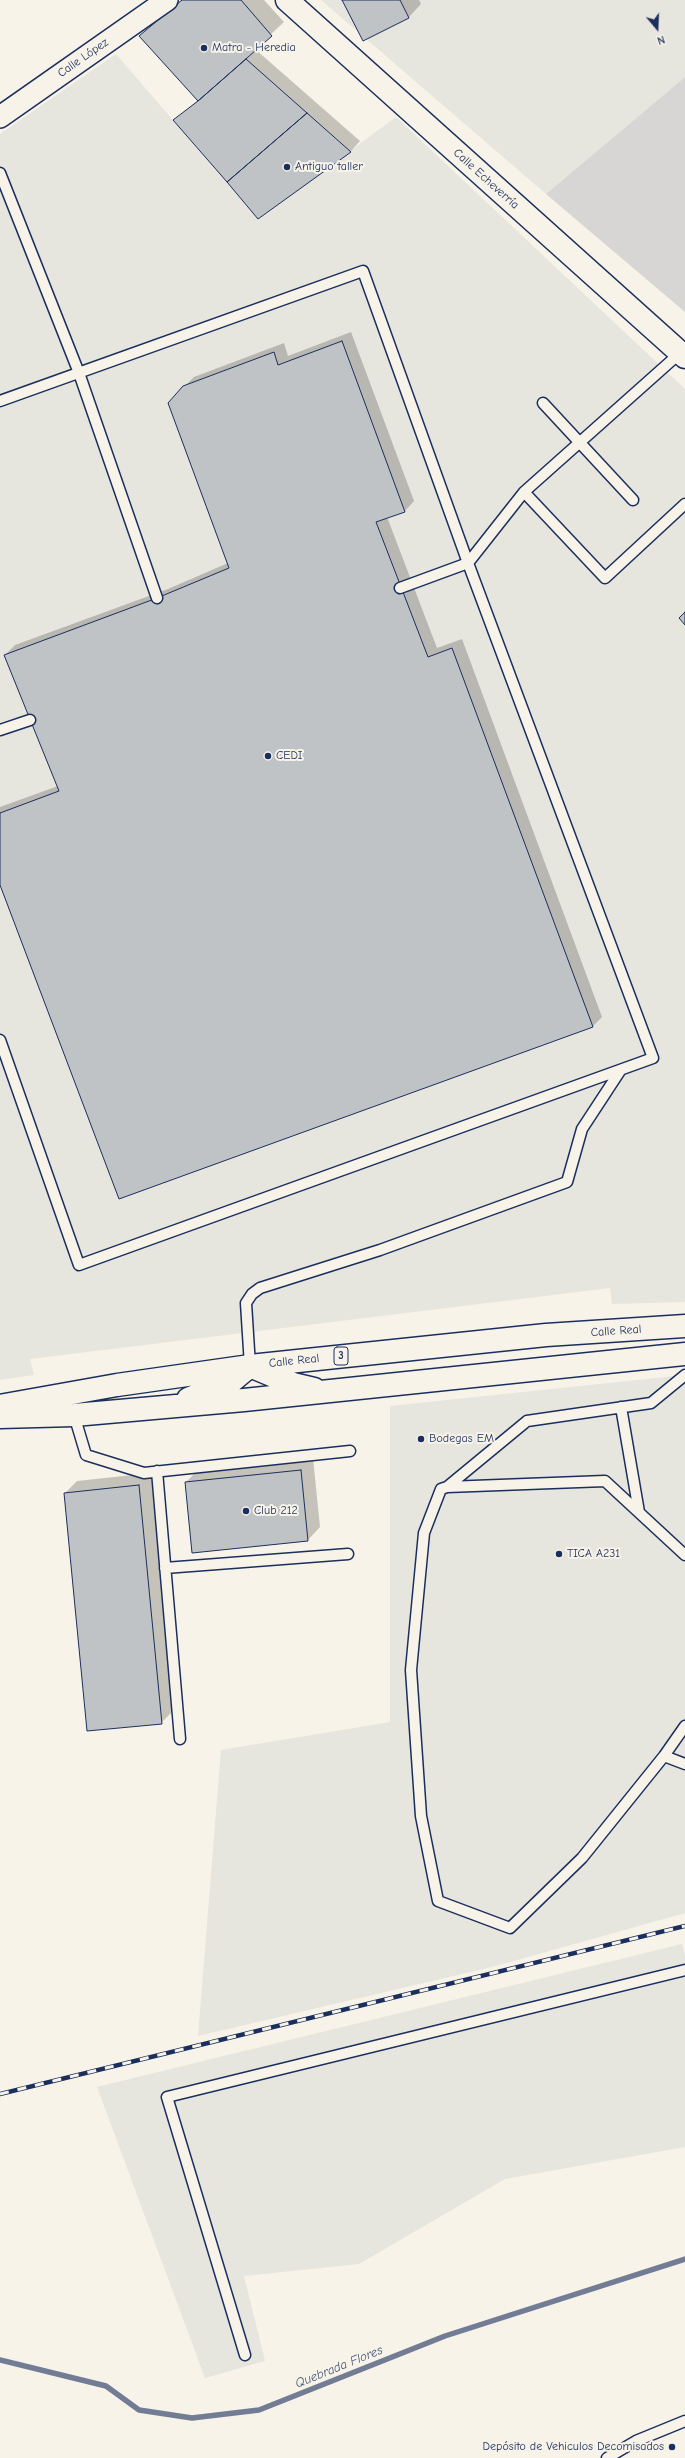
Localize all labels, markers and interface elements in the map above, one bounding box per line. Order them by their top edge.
north arrow [637,8,677,48]
text: N [656,33,667,47]
street label: Calle López [55,35,111,81]
place label: Matra - Heredia [212,41,296,55]
marker: Matra - Heredia [199,43,209,53]
street label: Calle Echeverría [450,146,522,212]
place label: Antiguo taller [295,160,363,174]
marker: Antiguo taller [282,162,292,172]
place label: CEDI [276,749,303,763]
marker: CEDI [263,751,273,761]
street label: Calle Real [590,1322,642,1340]
road number: 3 [334,1347,348,1365]
street label: Calle Real [268,1351,320,1371]
place label: Bodegas EM [429,1432,494,1446]
marker: Bodegas EM [416,1434,426,1444]
place label: Club 212 [254,1504,298,1518]
marker: Club 212 [241,1506,251,1516]
place label: TICA A231 [567,1547,620,1561]
marker: TICA A231 [554,1549,564,1559]
water label: Quebrada Flores [293,2342,385,2392]
place label: Depósito de Vehiculos Decomisados [482,2440,664,2454]
marker: Depósito de Vehiculos Decomisados [667,2442,677,2452]

